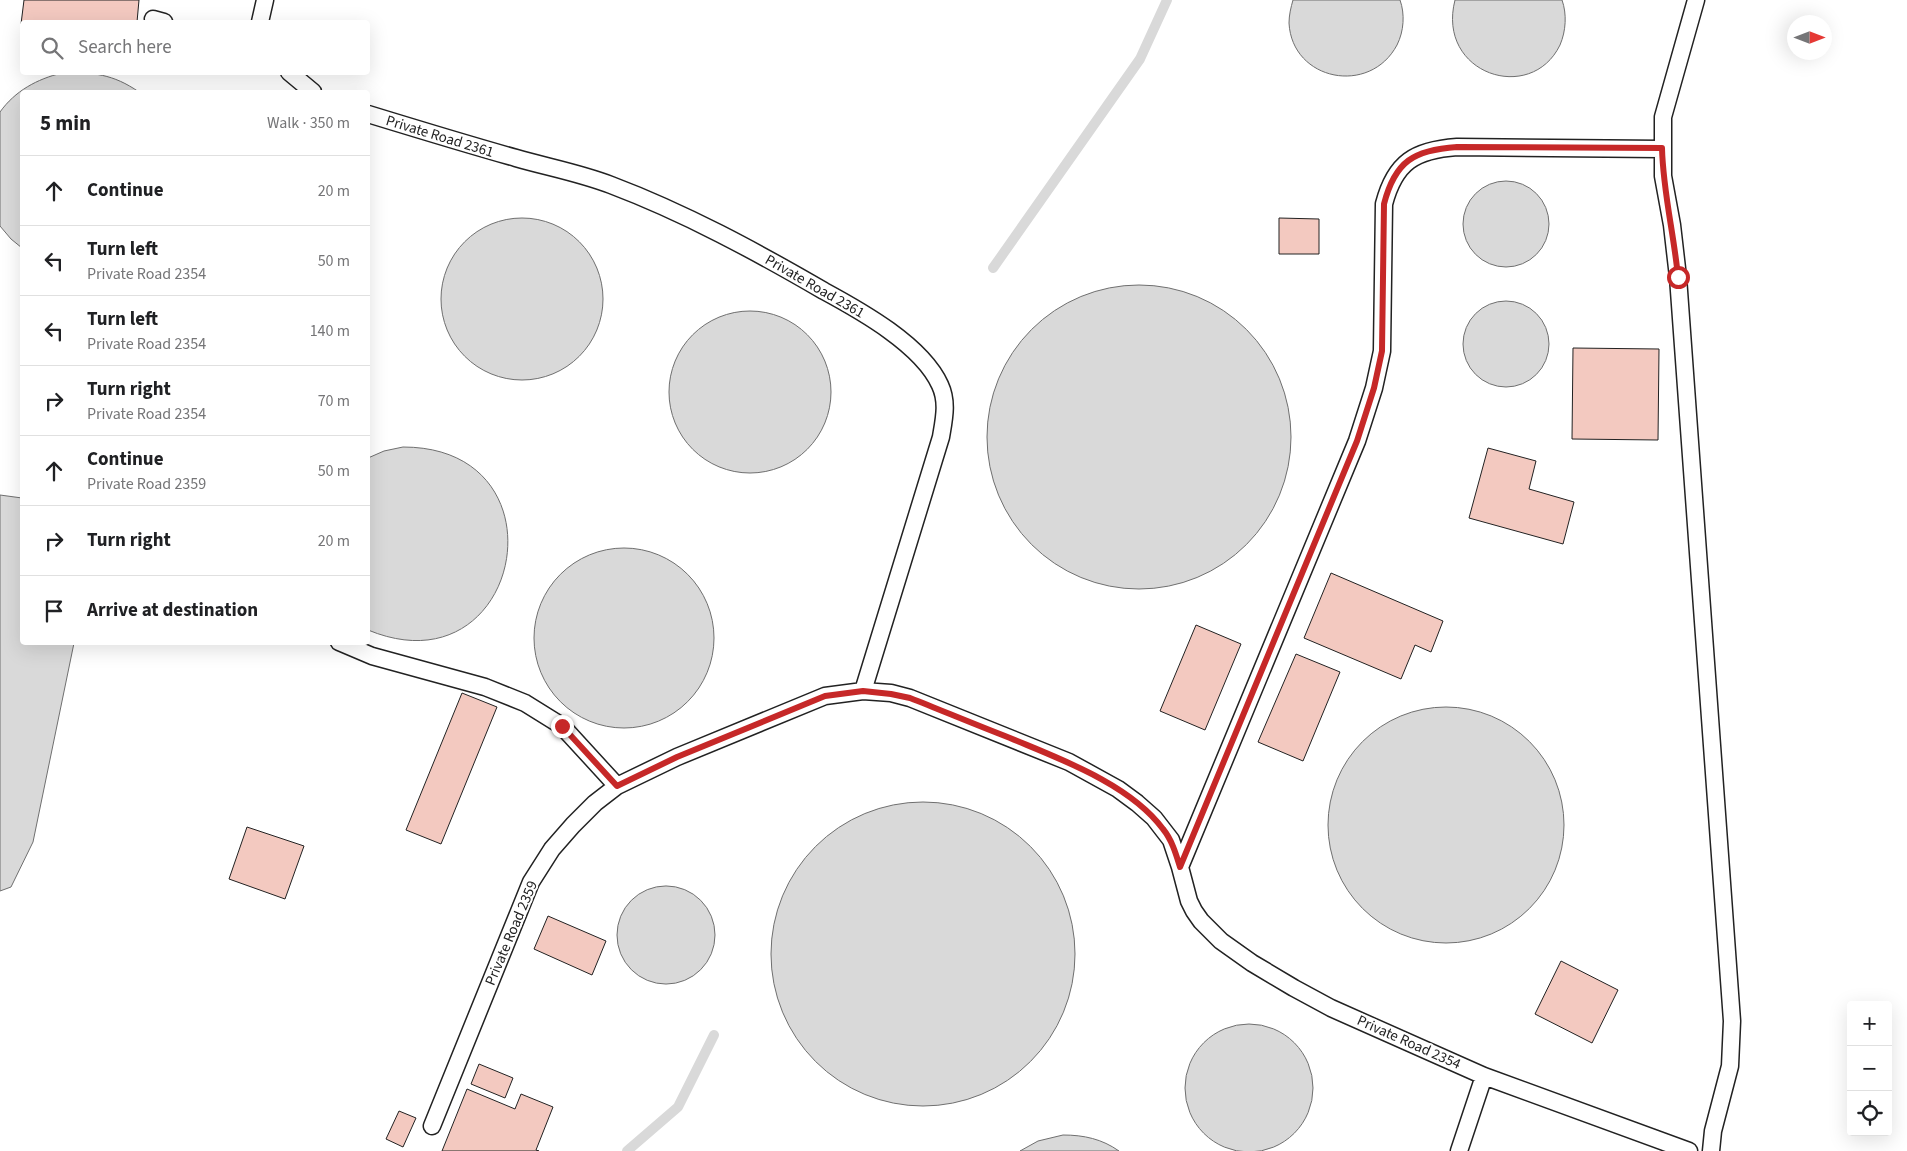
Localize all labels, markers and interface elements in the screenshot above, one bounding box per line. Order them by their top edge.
north arrow [1787,15,1832,60]
search box [20,20,370,75]
icon: search [38,34,66,62]
text: Search here [78,34,172,61]
text: 5 min [40,108,91,138]
street label: Private Road 2361 [383,110,496,163]
text: Walk · 350 m [267,112,350,134]
icon: ahead [40,177,68,205]
text: Continue [87,177,164,204]
text: 20 m [318,180,350,202]
text: Turn left [87,236,158,263]
icon: left [40,247,68,275]
street label: Private Road 2361 [761,249,868,323]
text: 50 m [318,250,350,272]
text: Private Road 2354 [87,263,206,285]
route start [1667,266,1690,289]
text: Turn left [87,306,158,333]
icon: left [40,317,68,345]
text: 140 m [310,320,350,342]
text: Private Road 2354 [87,333,206,355]
text: Turn right [87,376,171,403]
icon: right [40,387,68,415]
text: 70 m [318,390,350,412]
text: Private Road 2354 [87,403,206,425]
text: Continue [87,446,164,473]
icon: ahead [40,457,68,485]
text: 50 m [318,460,350,482]
text: Private Road 2359 [87,473,206,495]
icon: right [40,527,68,555]
text: Turn right [87,527,171,554]
text: 20 m [318,530,350,552]
icon: arrive [40,597,68,625]
text: Arrive at destination [87,597,258,624]
route end [551,715,574,738]
street label: Private Road 2359 [480,878,543,989]
map controls [1847,1001,1892,1136]
button: + [1847,1001,1892,1046]
street label: Private Road 2354 [1353,1010,1465,1075]
button: − [1847,1046,1892,1091]
button: locate [1847,1091,1892,1136]

